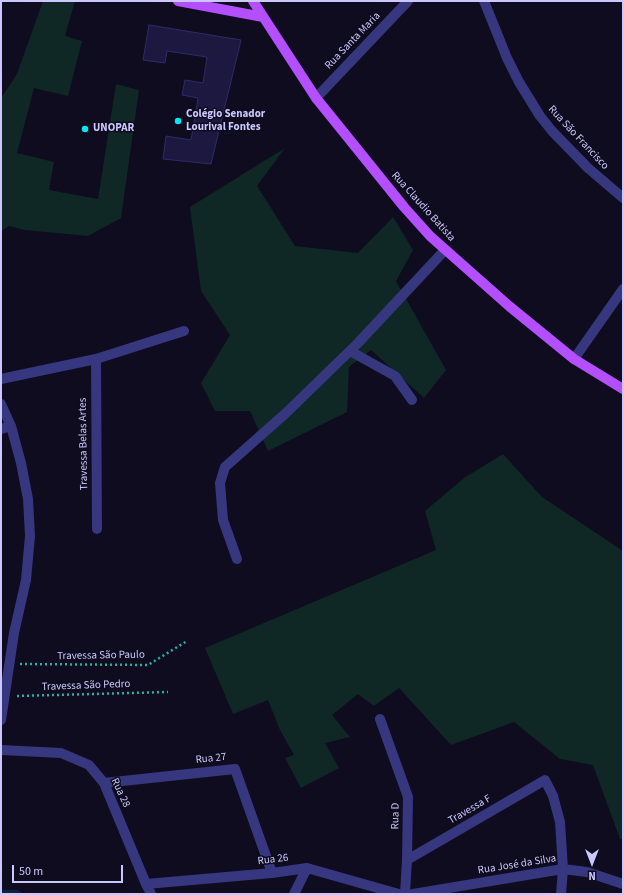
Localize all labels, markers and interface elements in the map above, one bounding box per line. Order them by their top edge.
street label: Rua Santa Maria [322,10,384,72]
street label: Rua São Francisco [545,103,611,173]
place label: Colégio Senador Lourival Fontes [186,108,265,134]
marker: Colégio Senador Lourival Fontes [173,116,183,126]
place label: UNOPAR [93,122,134,136]
marker: UNOPAR [80,124,90,134]
street label: Rua Claudio Batista [388,169,458,245]
street label: Travessa Belas Artes [77,398,91,490]
street label: Travessa São Paulo [57,649,145,663]
street label: Travessa São Pedro [41,678,131,694]
street label: Rua 27 [195,751,227,767]
street label: Rua 28 [107,776,133,810]
street label: Travessa F [446,792,494,828]
street label: Rua D [389,803,403,829]
north arrow [572,843,612,883]
street label: Rua 26 [257,852,289,868]
street label: Rua José da Silva [477,852,557,878]
scale bar [14,857,125,883]
text: 50 m [19,863,43,880]
text: N [588,868,596,883]

